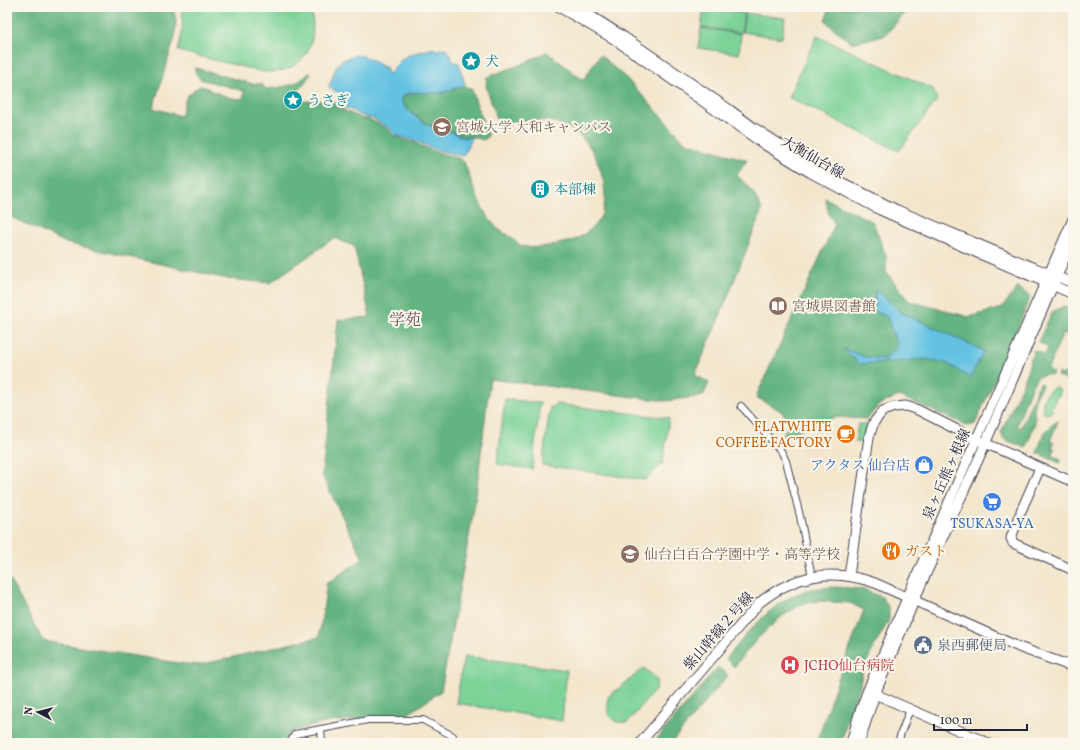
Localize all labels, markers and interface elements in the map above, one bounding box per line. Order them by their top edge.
place icon: 犬 [460,50,482,72]
place label: 犬 [485,53,499,72]
place icon: うさぎ [282,89,304,111]
place label: うさぎ [307,92,349,111]
school or university icon: 宮城大学 大和キャンパス [431,116,453,138]
place label: 宮城大学 大和キャンパス [456,119,612,138]
street label: 大衡仙台線 [777,133,847,184]
building icon: 本部棟 [529,178,551,200]
place label: 本部棟 [554,181,596,200]
library icon: 宮城県図書館 [767,295,789,317]
place label: 宮城県図書館 [792,298,876,317]
district label: 学苑 [389,310,421,332]
place label: FLATWHITE COFFEE FACTORY [716,418,832,453]
cafe icon: FLATWHITE COFFEE FACTORY [835,423,857,445]
street label: 泉ヶ丘熊ヶ根線 [919,426,976,523]
shop icon: アクタス 仙台店 [913,454,935,476]
place label: アクタス 仙台店 [810,457,910,476]
supermarket icon: TSUKASA-YA [981,491,1003,513]
place label: TSUKASA-YA [950,515,1034,534]
restaurant icon: ガスト [880,540,902,562]
school or university icon: 仙台白百合学園中学・高等学校 [619,543,641,565]
place label: ガスト [905,543,947,562]
place label: 仙台白百合学園中学・高等学校 [644,546,840,565]
street label: 紫山幹線２号線 [680,589,758,675]
public building icon: 泉西郵便局 [912,634,934,656]
place label: 泉西郵便局 [937,637,1007,656]
hospital icon: JCHO仙台病院 [779,654,801,676]
place label: JCHO仙台病院 [804,657,895,676]
north arrow [18,692,58,732]
text: N [22,706,37,716]
scale bar [934,706,1027,732]
text: 100 m [940,713,973,729]

